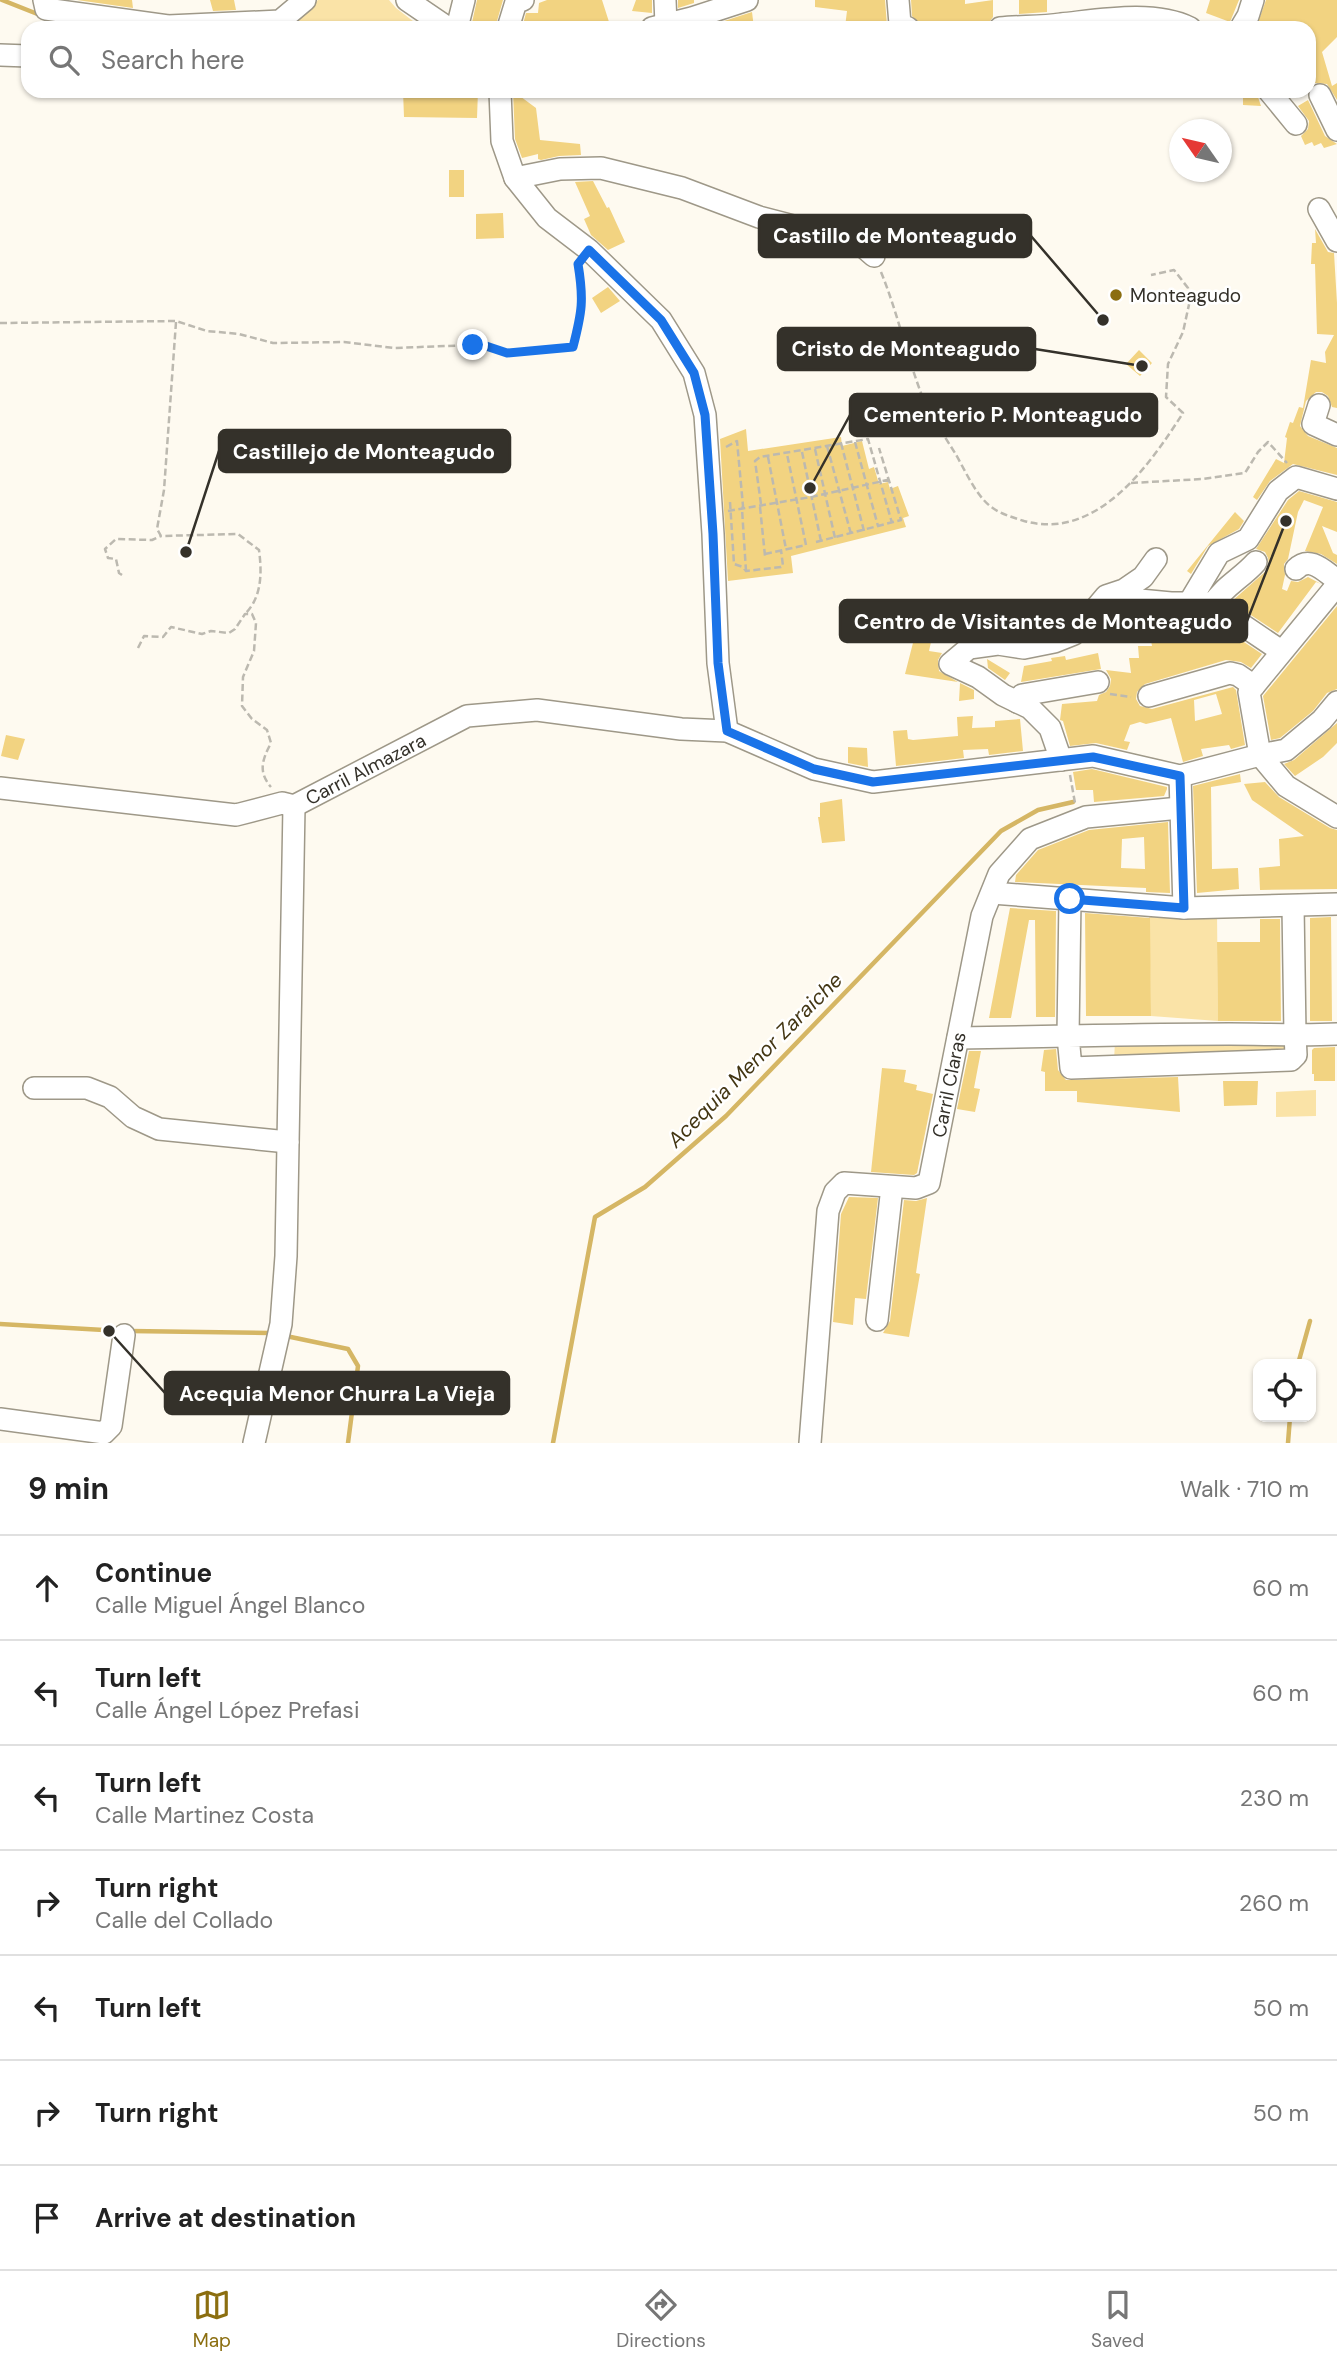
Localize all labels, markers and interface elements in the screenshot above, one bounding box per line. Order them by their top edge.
search box [21,21,1316,98]
icon: search [45,41,83,79]
text: Search here [101,43,244,77]
north arrow [1169,119,1232,182]
callout: Castillo de Monteagudo [759,215,1031,257]
text: Castillo de Monteagudo [773,222,1017,250]
place label: Monteagudo [1130,283,1241,308]
marker: Monteagudo [1108,287,1124,303]
callout: Cristo de Monteagudo [778,328,1035,370]
route end [457,329,488,360]
text: Cristo de Monteagudo [792,335,1020,363]
callout: Cementerio P. Monteagudo [850,394,1157,436]
text: Cementerio P. Monteagudo [864,401,1142,429]
callout: Castillejo de Monteagudo [219,430,510,472]
text: Castillejo de Monteagudo [233,438,495,466]
callout: Centro de Visitantes de Monteagudo [840,600,1247,642]
text: Centro de Visitantes de Monteagudo [854,608,1232,636]
street label: Carril Almazara [301,727,430,810]
route start [1054,883,1085,914]
water label: Acequia Menor Zaraiche [661,966,849,1154]
street label: Carril Claras [926,1030,971,1140]
map controls [1253,1359,1316,1422]
button: locate [1253,1359,1316,1422]
callout: Acequia Menor Churra La Vieja [165,1372,509,1414]
text: Acequia Menor Churra La Vieja [179,1380,495,1408]
text: 9 min [28,1469,109,1508]
text: Walk · 710 m [1180,1474,1309,1504]
text: Continue [95,1556,212,1590]
icon: ahead [28,1569,66,1607]
text: 60 m [1252,1573,1309,1603]
text: Calle Miguel Ángel Blanco [95,1590,365,1620]
text: Turn left [95,1661,202,1695]
icon: left [28,1674,66,1712]
text: 60 m [1252,1678,1309,1708]
text: Calle Ángel López Prefasi [95,1695,359,1725]
text: Turn left [95,1766,202,1800]
icon: left [28,1779,66,1817]
text: 230 m [1240,1783,1309,1813]
text: Calle Martinez Costa [95,1800,314,1830]
text: Turn right [95,1871,219,1905]
icon: right [28,1884,66,1922]
text: 260 m [1239,1888,1309,1918]
text: Calle del Collado [95,1905,273,1935]
icon: left [28,1989,66,2027]
text: Turn left [95,1991,202,2025]
text: 50 m [1253,1993,1309,2023]
icon: right [28,2094,66,2132]
text: Turn right [95,2096,219,2130]
text: 50 m [1253,2098,1309,2128]
icon: arrive [28,2199,66,2237]
text: Arrive at destination [95,2201,356,2235]
tab: Map [193,2286,231,2353]
tab: Directions [616,2286,706,2353]
tab: Saved [1091,2286,1144,2353]

